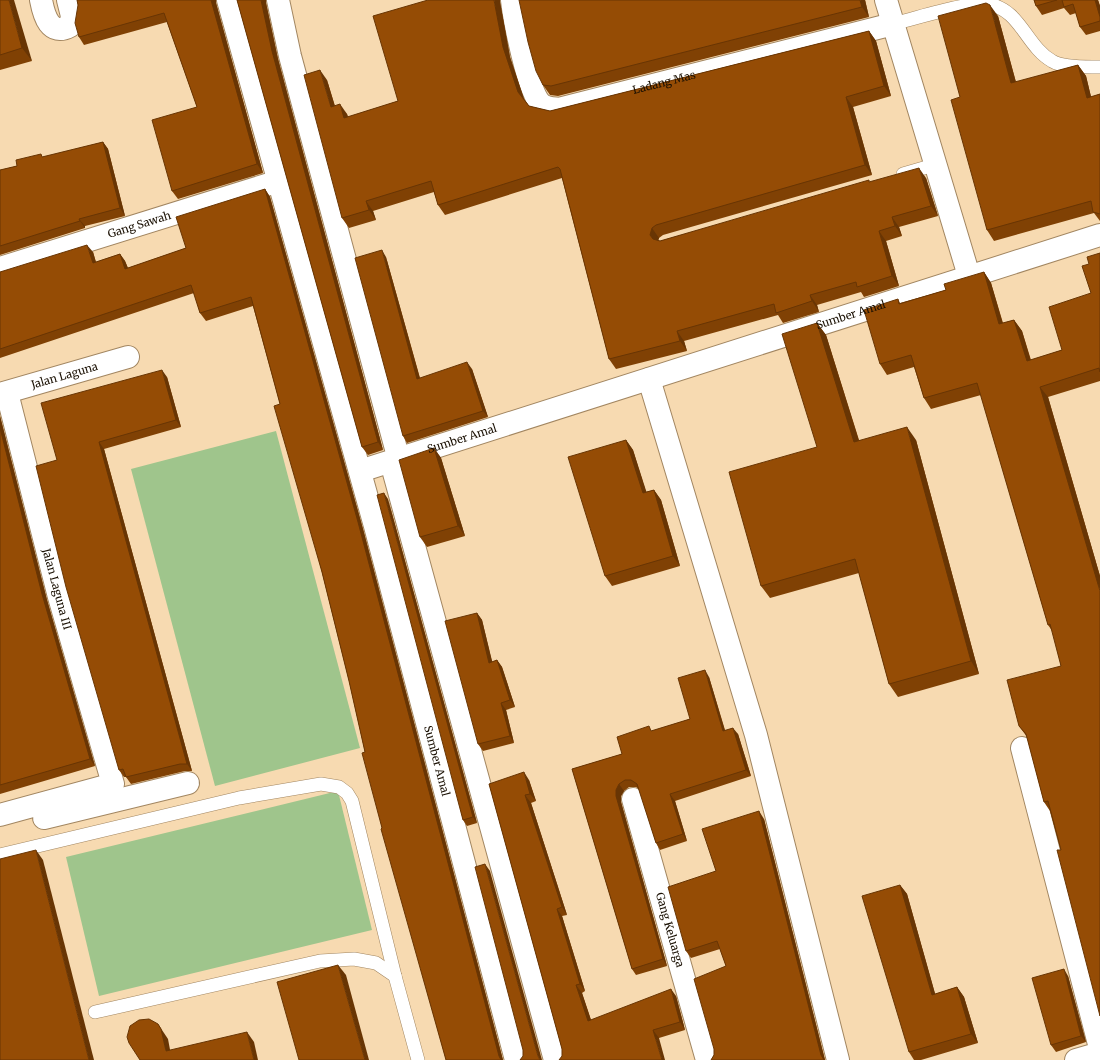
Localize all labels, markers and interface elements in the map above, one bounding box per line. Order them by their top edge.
street label: Ladang Mas [631,68,697,97]
street label: Gang Sawah [106,208,173,241]
street label: Sumber Amal [814,297,888,332]
street label: Jalan Laguna [28,359,99,392]
street label: Sumber Amal [425,421,499,456]
street label: Jalan Laguna III [39,546,75,631]
street label: Sumber Amal [421,724,453,798]
street label: Gang Keluarga [653,891,687,969]

